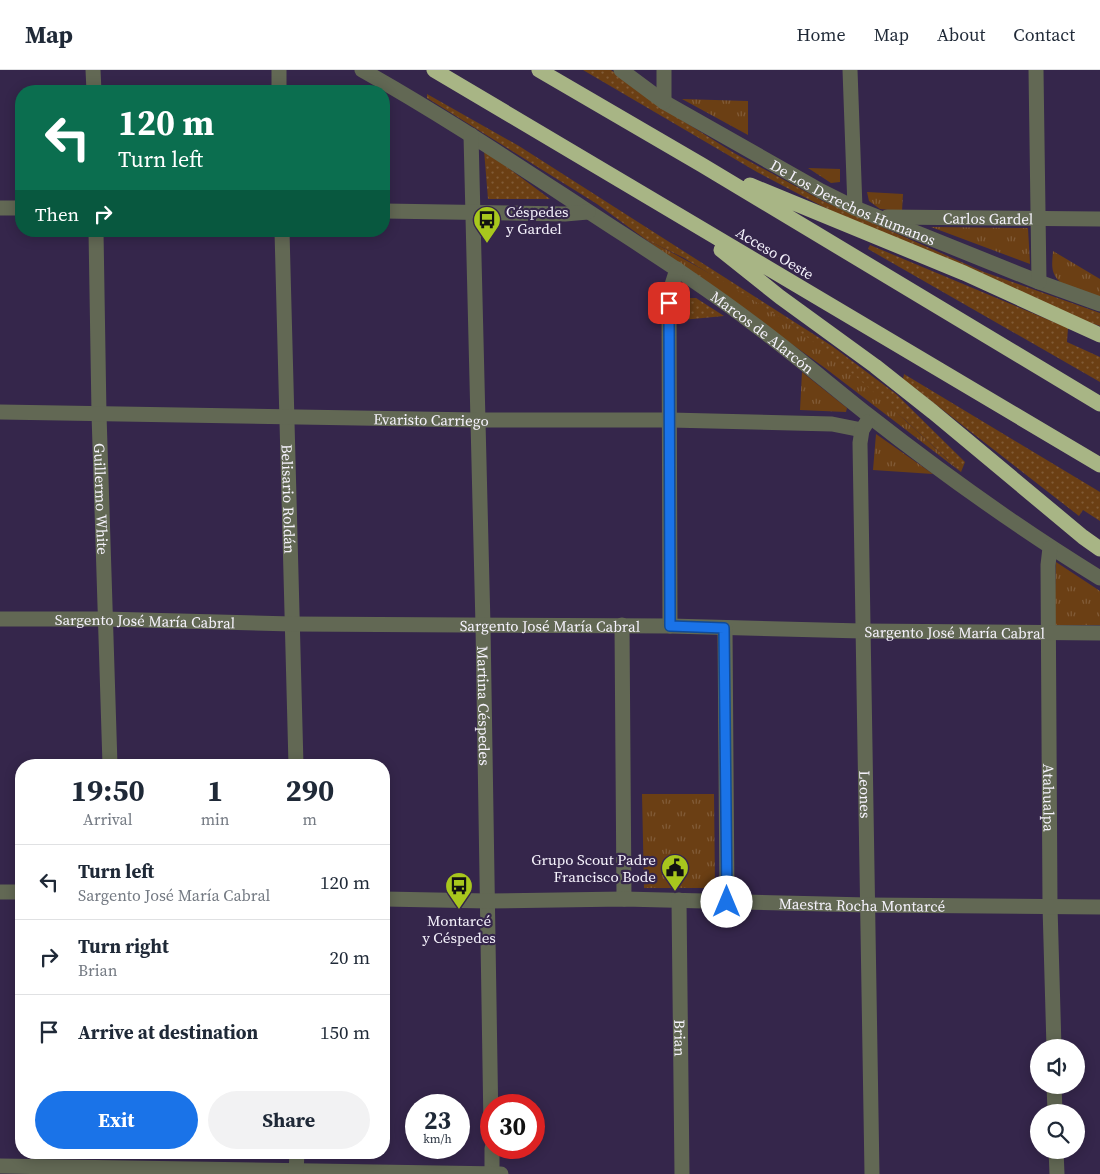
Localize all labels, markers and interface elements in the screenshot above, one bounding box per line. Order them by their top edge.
text: Map [25,18,73,51]
text: Home [797,22,846,47]
text: Map [874,22,909,47]
text: About [937,22,985,47]
text: Contact [1013,22,1075,47]
text: 120 m [118,99,214,147]
icon: left [35,105,100,170]
text: Turn left [118,144,203,174]
street label: De Los Derechos Humanos [767,154,939,250]
icon: right [89,200,117,228]
text: Then [35,201,79,227]
place label: Céspedes y Gardel [506,201,569,239]
bus stop icon: Céspedes y Gardel [472,205,502,244]
street label: Carlos Gardel [943,207,1034,229]
street label: Acceso Oeste [732,221,818,285]
pin [648,282,690,324]
street label: Marcos de Alarcón [707,286,819,378]
icon: arrive [655,289,683,317]
street label: Evaristo Carriego [373,408,489,431]
street label: Guillermo White [89,443,114,555]
street label: Belisario Roldán [277,444,301,554]
street label: Sargento José María Cabral [55,609,236,633]
street label: Sargento José María Cabral [460,614,641,636]
street label: Sargento José María Cabral [865,621,1046,643]
street label: Martina Céspedes [473,646,496,766]
street label: Atahualpa [1039,764,1060,832]
text: 19:50 [71,770,145,811]
text: 1 [207,770,223,811]
text: 290 [285,770,334,811]
street label: Leones [855,770,877,819]
text: Arrival [83,808,133,830]
text: min [201,808,230,830]
text: m [303,808,317,830]
place label: Grupo Scout Padre Francisco Bode [531,849,656,887]
public building icon: Grupo Scout Padre Francisco Bode [660,853,690,892]
text: Turn left [78,858,154,884]
icon: left [35,868,63,896]
text: 120 m [320,869,370,895]
bus stop icon: Montarcé y Céspedes [444,871,474,910]
position arrow [700,875,752,927]
text: Sargento José María Cabral [78,884,270,906]
street label: Maestra Rocha Montarcé [778,892,946,916]
place label: Montarcé y Céspedes [422,910,496,948]
text: Turn right [78,933,169,959]
icon: right [35,943,63,971]
text: 20 m [329,944,370,970]
text: Brian [78,959,117,981]
icon: arrive [35,1018,63,1046]
text: Arrive at destination [78,1019,258,1045]
text: 150 m [320,1019,370,1045]
street label: Brian [670,1019,691,1057]
map controls [1030,1039,1085,1159]
button: sound [1030,1039,1085,1094]
button: Exit [35,1091,198,1149]
button: Share [208,1091,370,1149]
speed limit sign: 30 [480,1094,545,1159]
text: 23 [424,1103,451,1137]
button: search [1030,1104,1085,1159]
text: km/h [423,1131,452,1147]

